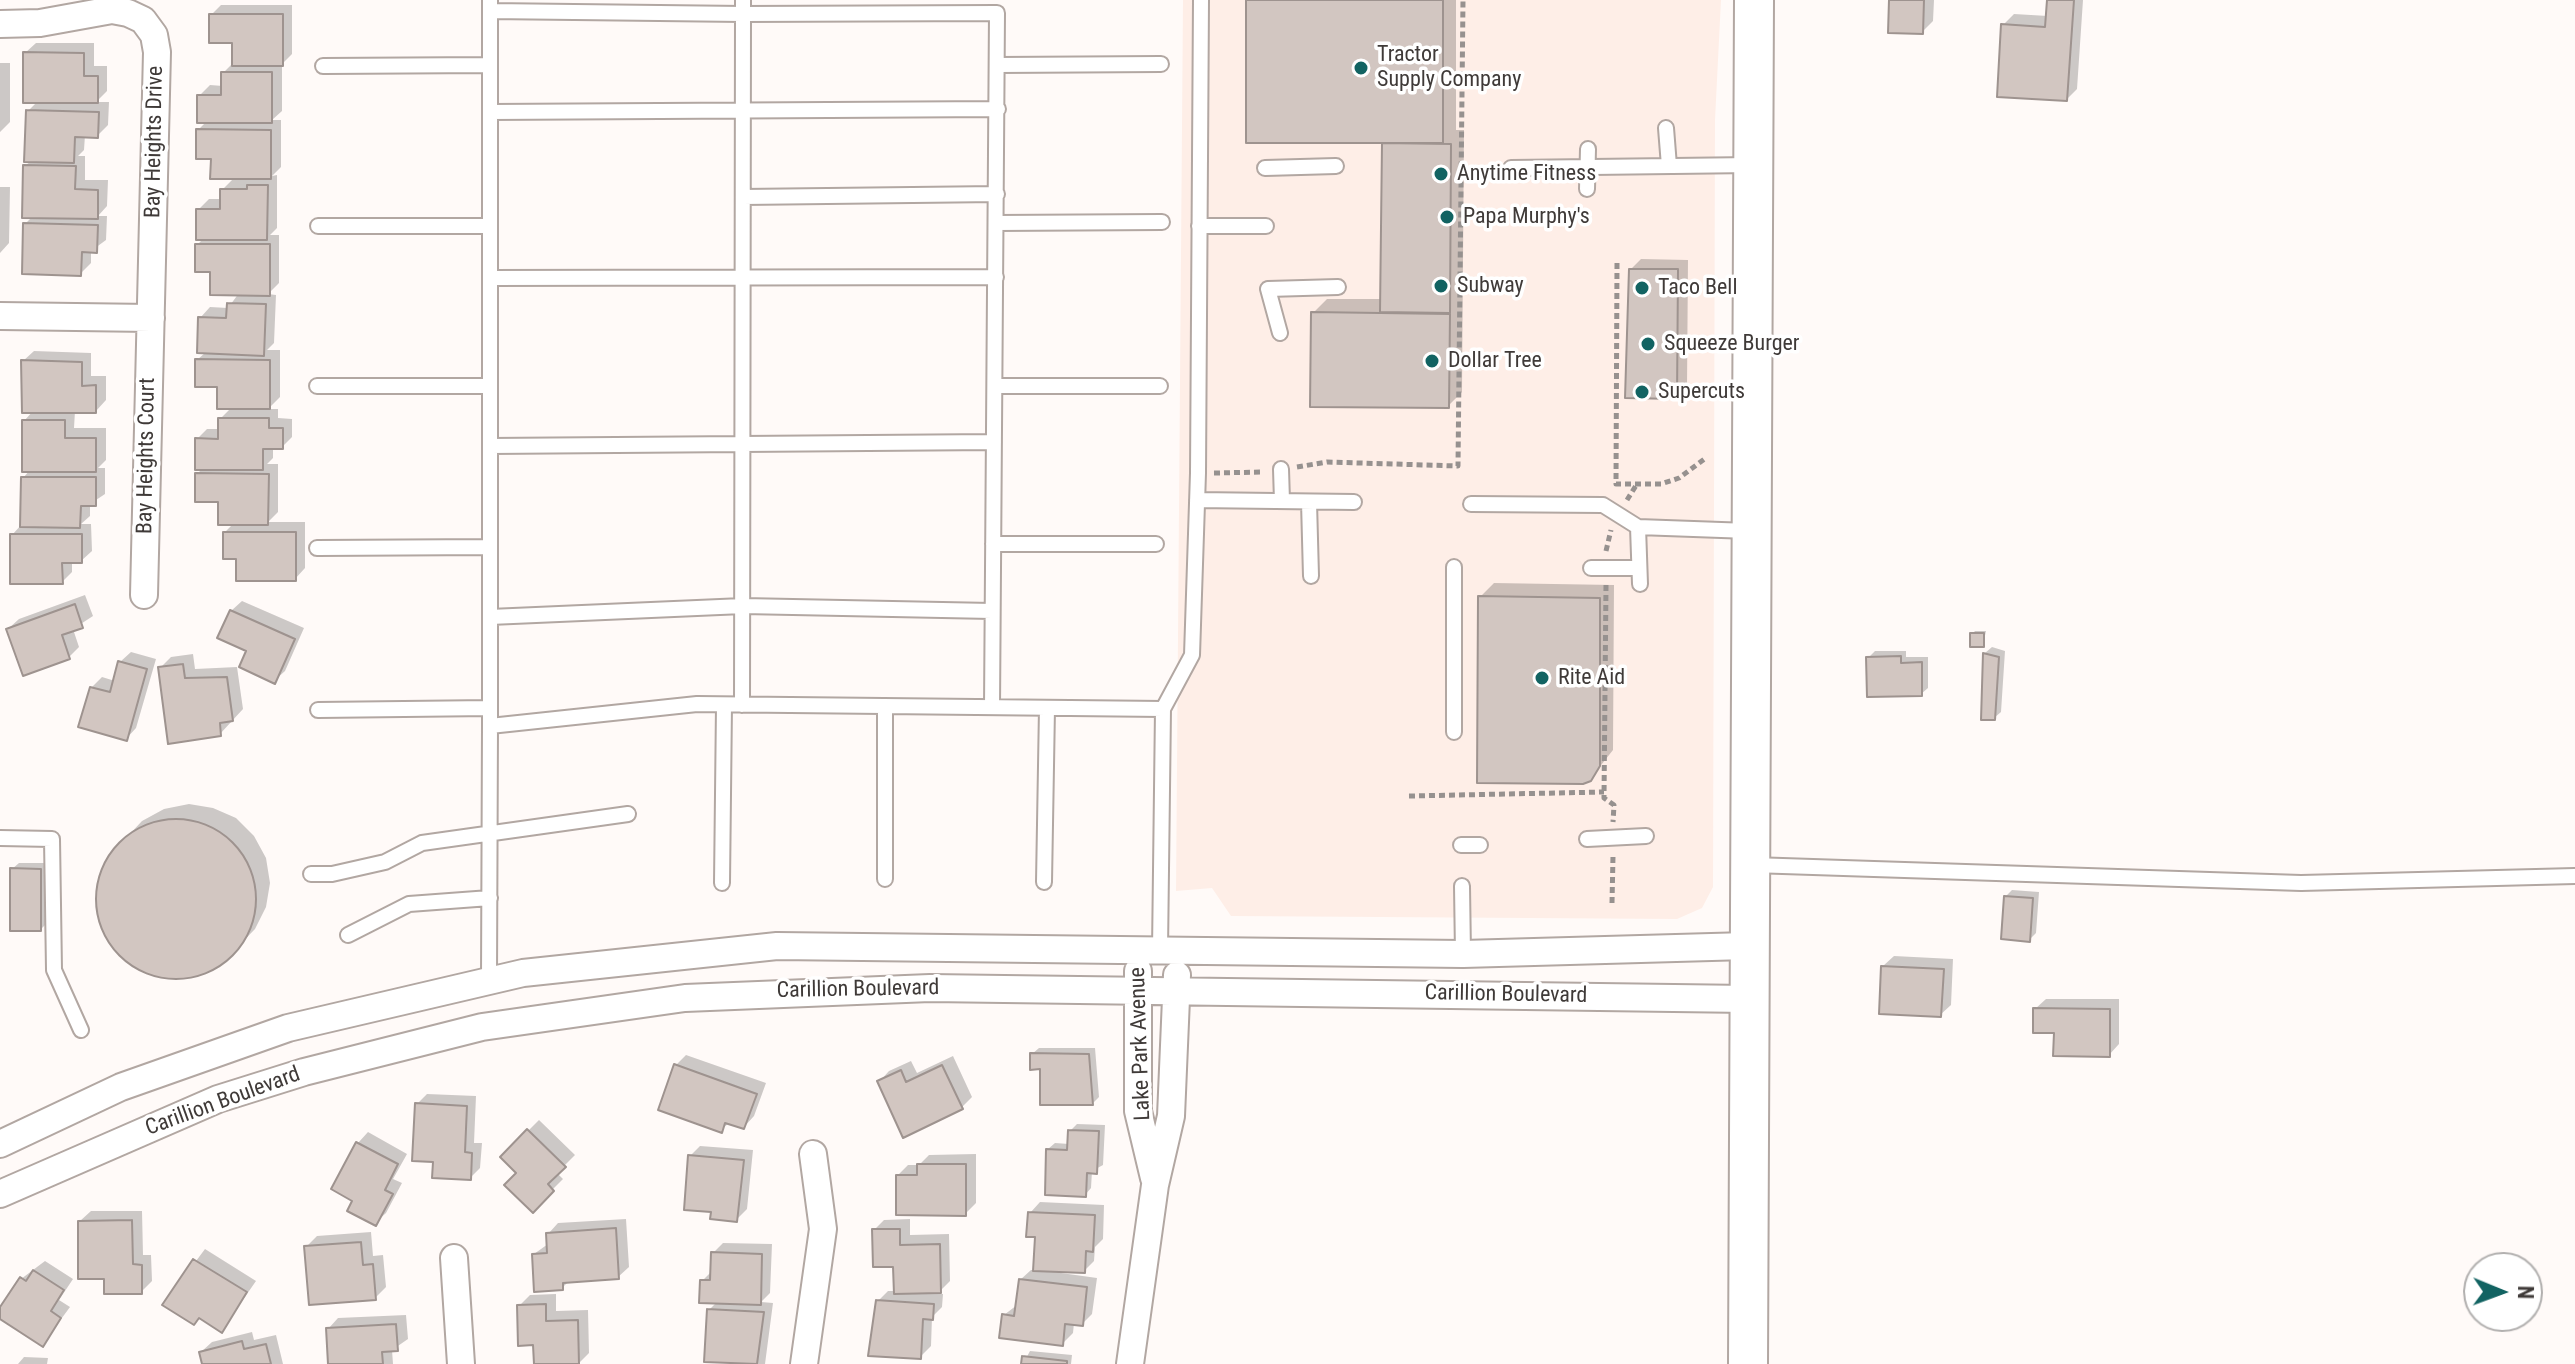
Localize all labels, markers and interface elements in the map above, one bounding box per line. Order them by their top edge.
place label: Tractor Supply Company [1377,42,1521,94]
marker: Tractor Supply Company [1352,59,1370,77]
street label: Bay Heights Drive [140,66,170,218]
place label: Anytime Fitness [1457,161,1596,187]
marker: Anytime Fitness [1432,165,1450,183]
place label: Papa Murphy's [1463,204,1590,230]
marker: Papa Murphy's [1438,208,1456,226]
place label: Subway [1457,273,1524,299]
place label: Taco Bell [1658,275,1737,301]
marker: Subway [1432,277,1450,295]
marker: Taco Bell [1633,279,1651,297]
place label: Squeeze Burger [1664,331,1800,357]
marker: Squeeze Burger [1639,335,1657,353]
place label: Dollar Tree [1448,348,1542,374]
marker: Dollar Tree [1423,352,1441,370]
street label: Bay Heights Court [132,377,162,535]
place label: Supercuts [1658,379,1745,405]
marker: Supercuts [1633,383,1651,401]
place label: Rite Aid [1558,665,1625,691]
marker: Rite Aid [1533,669,1551,687]
street label: Lake Park Avenue [1125,967,1157,1121]
street label: Carillion Boulevard [776,975,940,1005]
street label: Carillion Boulevard [1424,980,1588,1010]
street label: Carillion Boulevard [142,1062,304,1142]
north arrow [2463,1252,2543,1332]
text: N [2513,1285,2538,1299]

